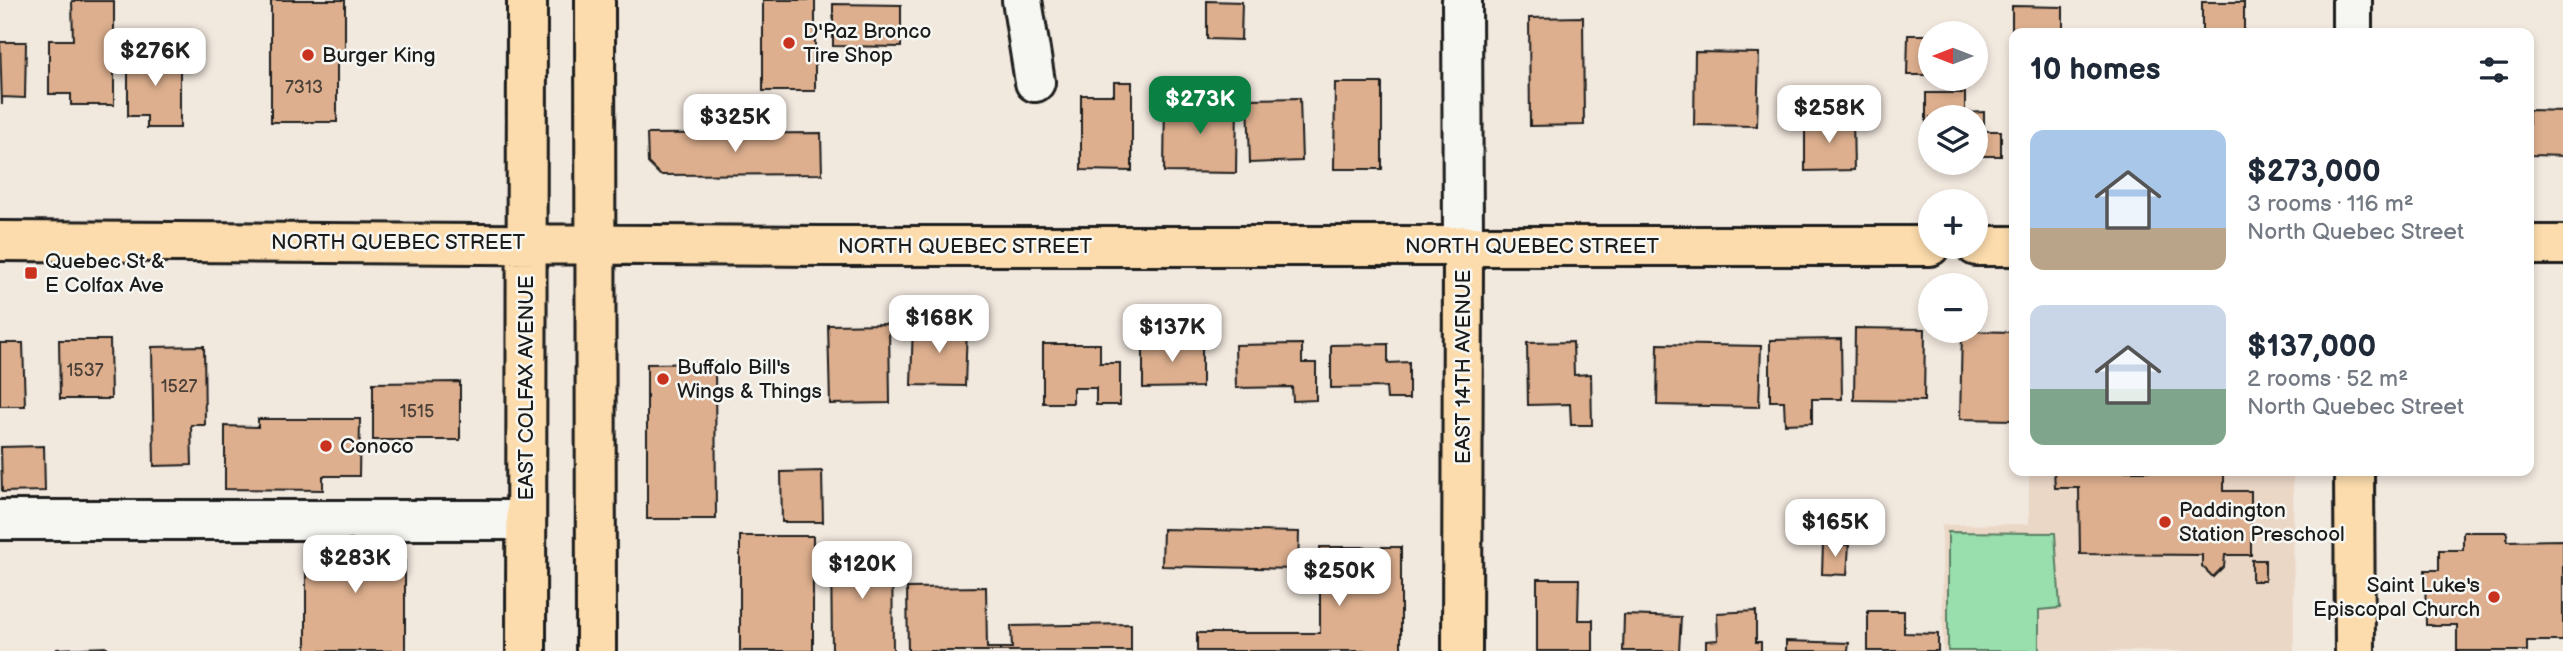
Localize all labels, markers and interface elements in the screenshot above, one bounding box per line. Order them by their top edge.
place label: D'Paz Bronco Tire Shop [803,19,931,68]
north arrow [1918,21,1988,91]
map controls [1918,21,1988,343]
pin: $276K [106,28,204,88]
marker: D'Paz Bronco Tire Shop [781,35,797,51]
text: $276K [120,37,190,65]
place label: Burger King [322,43,436,68]
marker: Burger King [300,47,316,63]
icon: filters [2475,51,2513,89]
text: 10 homes [2030,52,2161,88]
pin: $273K [1151,76,1249,136]
house number: 7313 [285,77,323,98]
text: $273K [1165,85,1235,113]
pin: $258K [1780,86,1878,145]
pin: $325K [686,94,784,154]
text: $258K [1793,94,1865,122]
text: $325K [699,103,771,131]
button: layers [1918,105,1988,175]
text: $273,000 [2247,154,2381,190]
icon: home [2086,158,2170,242]
button: + [1918,189,1988,259]
text: 3 rooms · 116 m² [2247,190,2414,218]
text: North Quebec Street [2247,218,2464,246]
street label: NORTH QUEBEC STREET [271,230,525,255]
street label: NORTH QUEBEC STREET [838,234,1092,259]
street label: NORTH QUEBEC STREET [1405,234,1659,259]
place label: Quebec St & E Colfax Ave [45,249,165,298]
marker: Quebec St & E Colfax Ave [23,265,39,281]
street label: EAST 14TH AVENUE [1451,270,1476,464]
button: − [1918,273,1988,343]
street label: EAST COLFAX AVENUE [514,275,539,501]
pin: $168K [890,296,988,355]
text: $168K [905,304,973,332]
pin: $137K [1123,304,1221,364]
text: $137K [1139,313,1205,341]
text: $137,000 [2247,329,2376,365]
icon: home [2086,333,2170,417]
place label: Buffalo Bill's Wings & Things [677,355,822,404]
house number: 1537 [66,360,104,381]
text: 2 rooms · 52 m² [2247,365,2408,393]
marker: Buffalo Bill's Wings & Things [655,371,671,387]
house number: 1527 [161,376,198,397]
text: North Quebec Street [2247,393,2464,421]
house number: 1515 [400,401,434,422]
place label: Conoco [340,434,414,459]
marker: Conoco [318,438,334,454]
place label: Paddington Station Preschool [2179,498,2345,547]
pin: $165K [1786,500,1884,559]
text: $165K [1801,508,1869,536]
marker: Paddington Station Preschool [2157,514,2173,530]
pin: $283K [306,536,404,595]
pin: $120K [813,542,911,601]
text: $283K [319,544,391,572]
pin: $250K [1290,548,1388,608]
text: $120K [828,550,896,578]
text: $250K [1303,557,1375,585]
place label: Saint Luke's Episcopal Church [2313,573,2480,622]
marker: Saint Luke's Episcopal Church [2486,589,2502,605]

